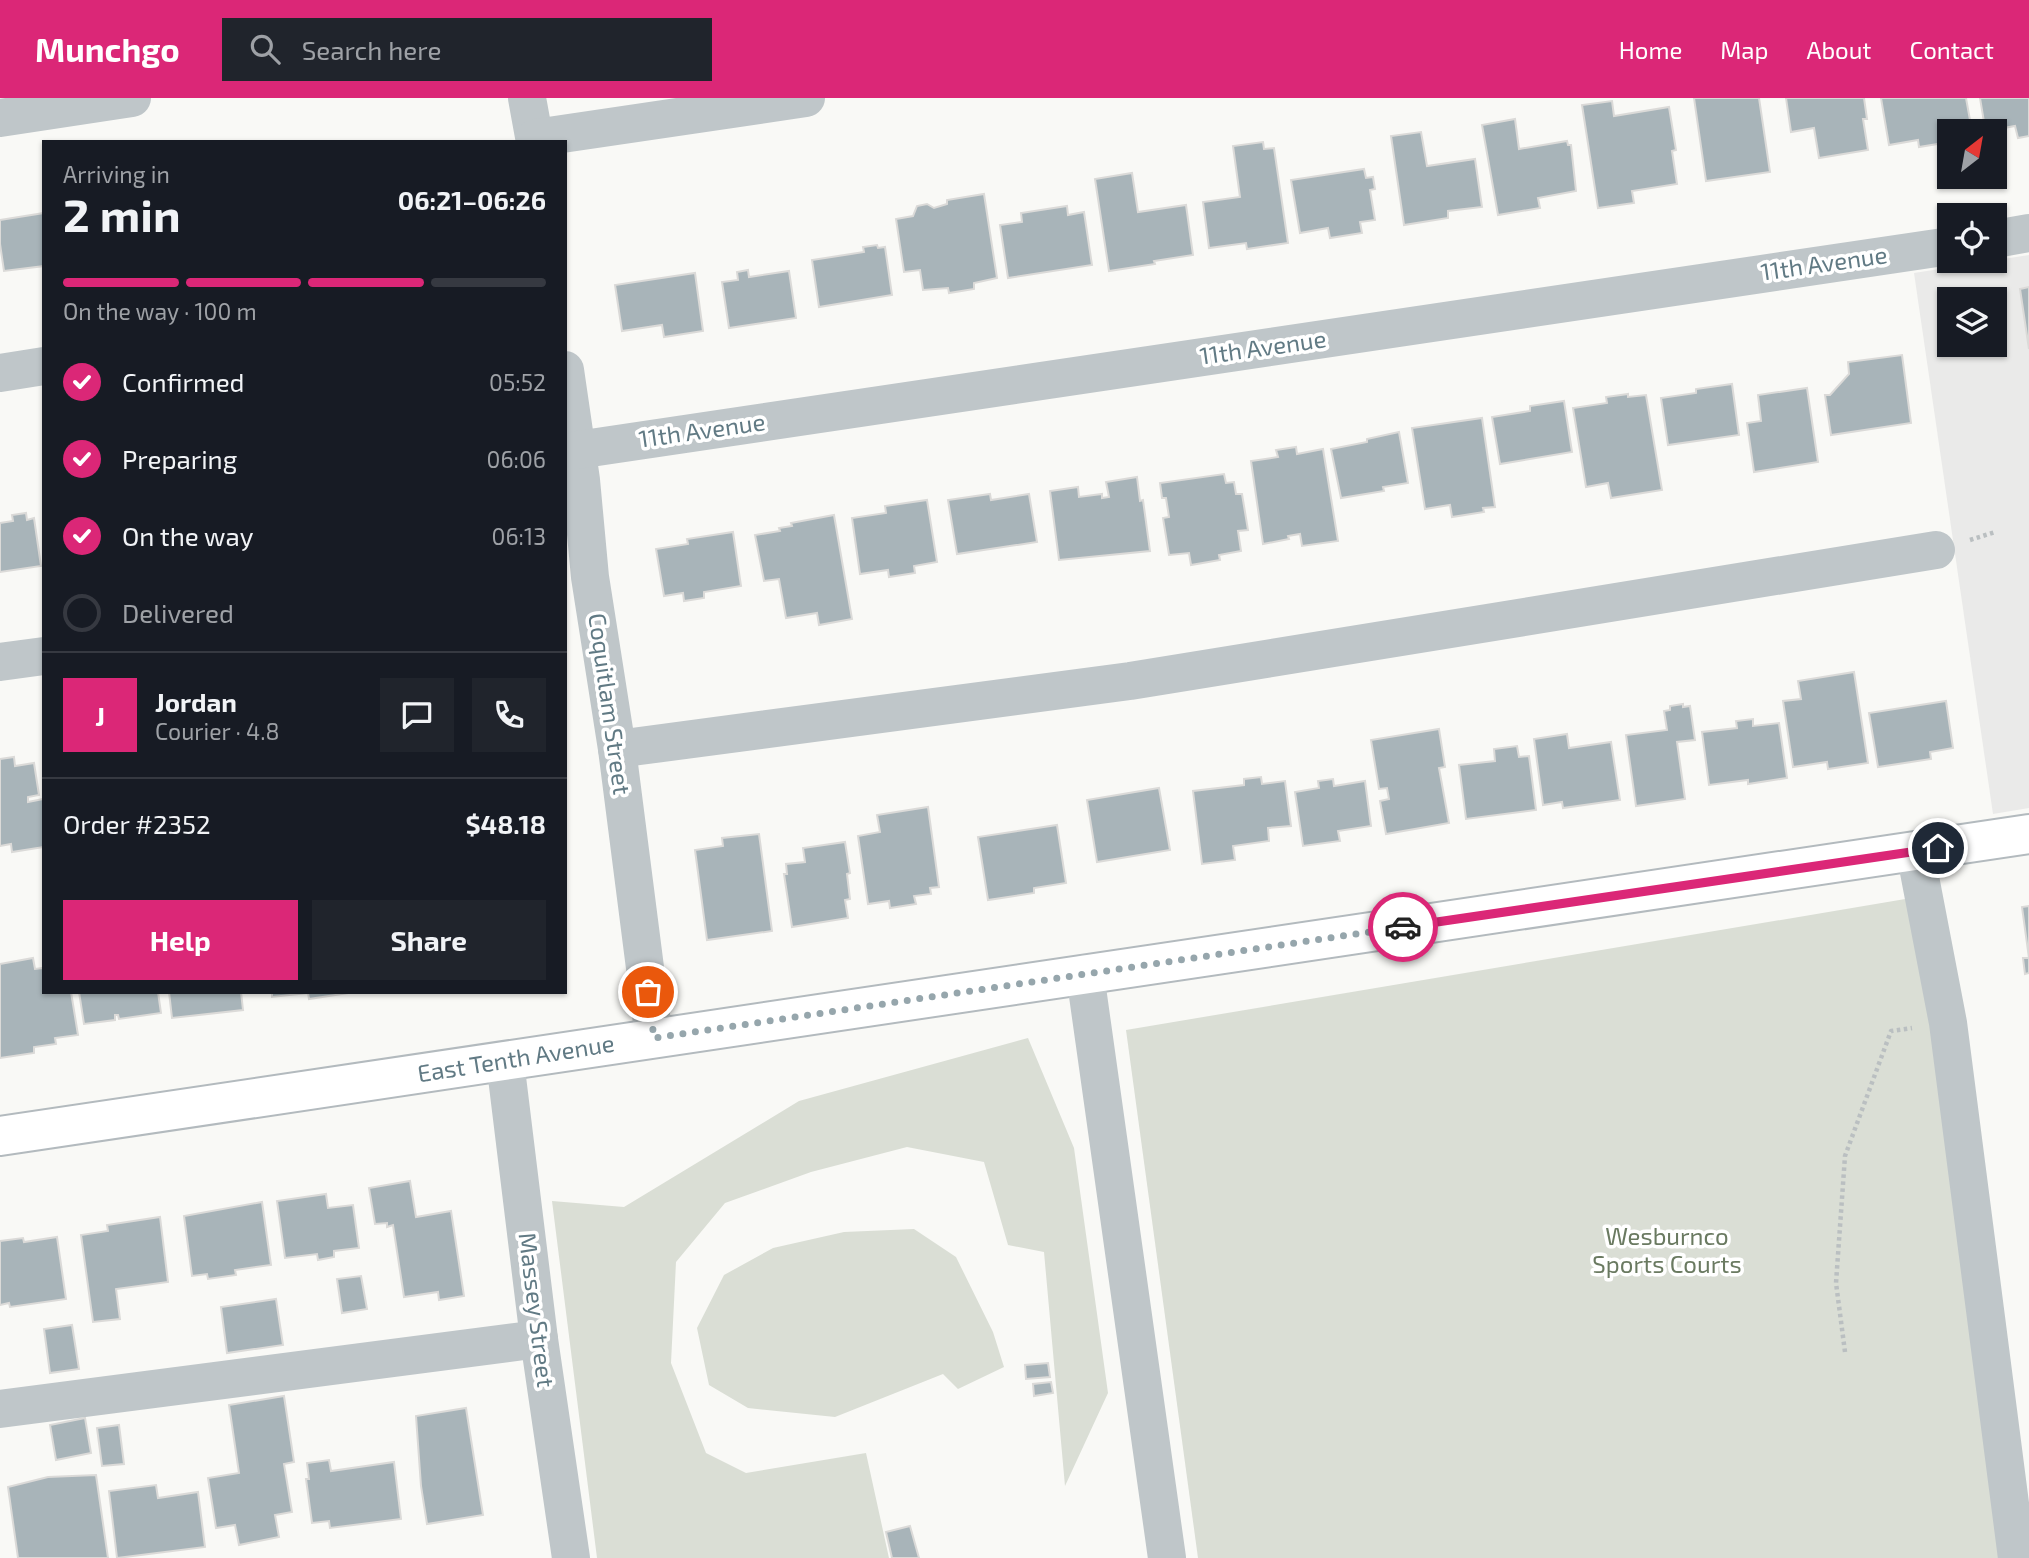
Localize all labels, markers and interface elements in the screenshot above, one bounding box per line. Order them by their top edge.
search box [222,18,712,81]
text: Munchgo [35,29,180,69]
icon: search [246,30,284,68]
text: Search here [302,34,441,65]
text: Home [1619,35,1682,64]
text: Map [1720,35,1768,64]
text: About [1806,35,1872,64]
text: Contact [1910,35,1994,64]
north arrow [1937,119,2007,189]
map controls [1937,119,2007,357]
text: Arriving in [63,160,170,188]
text: 06:21–06:26 [398,184,546,215]
text: 2 min [63,186,181,241]
button: locate [1937,203,2007,273]
street label: 11th Avenue [1759,239,1889,286]
button: layers [1937,287,2007,357]
text: On the way · 100 m [63,297,257,325]
street label: 11th Avenue [1198,323,1328,370]
icon: check [63,363,101,401]
text: Confirmed [122,366,245,397]
text: 05:52 [489,368,546,396]
street label: 11th Avenue [637,406,767,453]
icon: check [63,440,101,478]
text: Preparing [122,443,237,474]
text: 06:06 [487,445,546,473]
icon: check [63,517,101,555]
text: On the way [122,520,253,551]
text: 06:13 [492,522,546,550]
text: Delivered [122,597,234,628]
street label: Coquitlam Street [583,611,638,796]
button: chat [380,678,454,752]
button: phone [472,678,546,752]
text: Jordan [155,686,237,717]
text: J [95,700,105,731]
text: Courier · 4.8 [155,717,279,745]
text: Order #2352 [63,808,211,839]
text: $48.18 [466,808,546,839]
pin [1908,818,1968,878]
icon: home [1919,829,1957,867]
courier [1368,892,1438,962]
button: Help [63,900,298,980]
button: Share [312,900,546,980]
icon: car [1384,908,1422,946]
pin [618,962,678,1022]
icon: bag [629,973,667,1011]
street label: East Tenth Avenue [415,1028,616,1087]
park label: Wesburnco Sports Courts [1592,1221,1742,1278]
street label: Massey Street [514,1231,561,1389]

